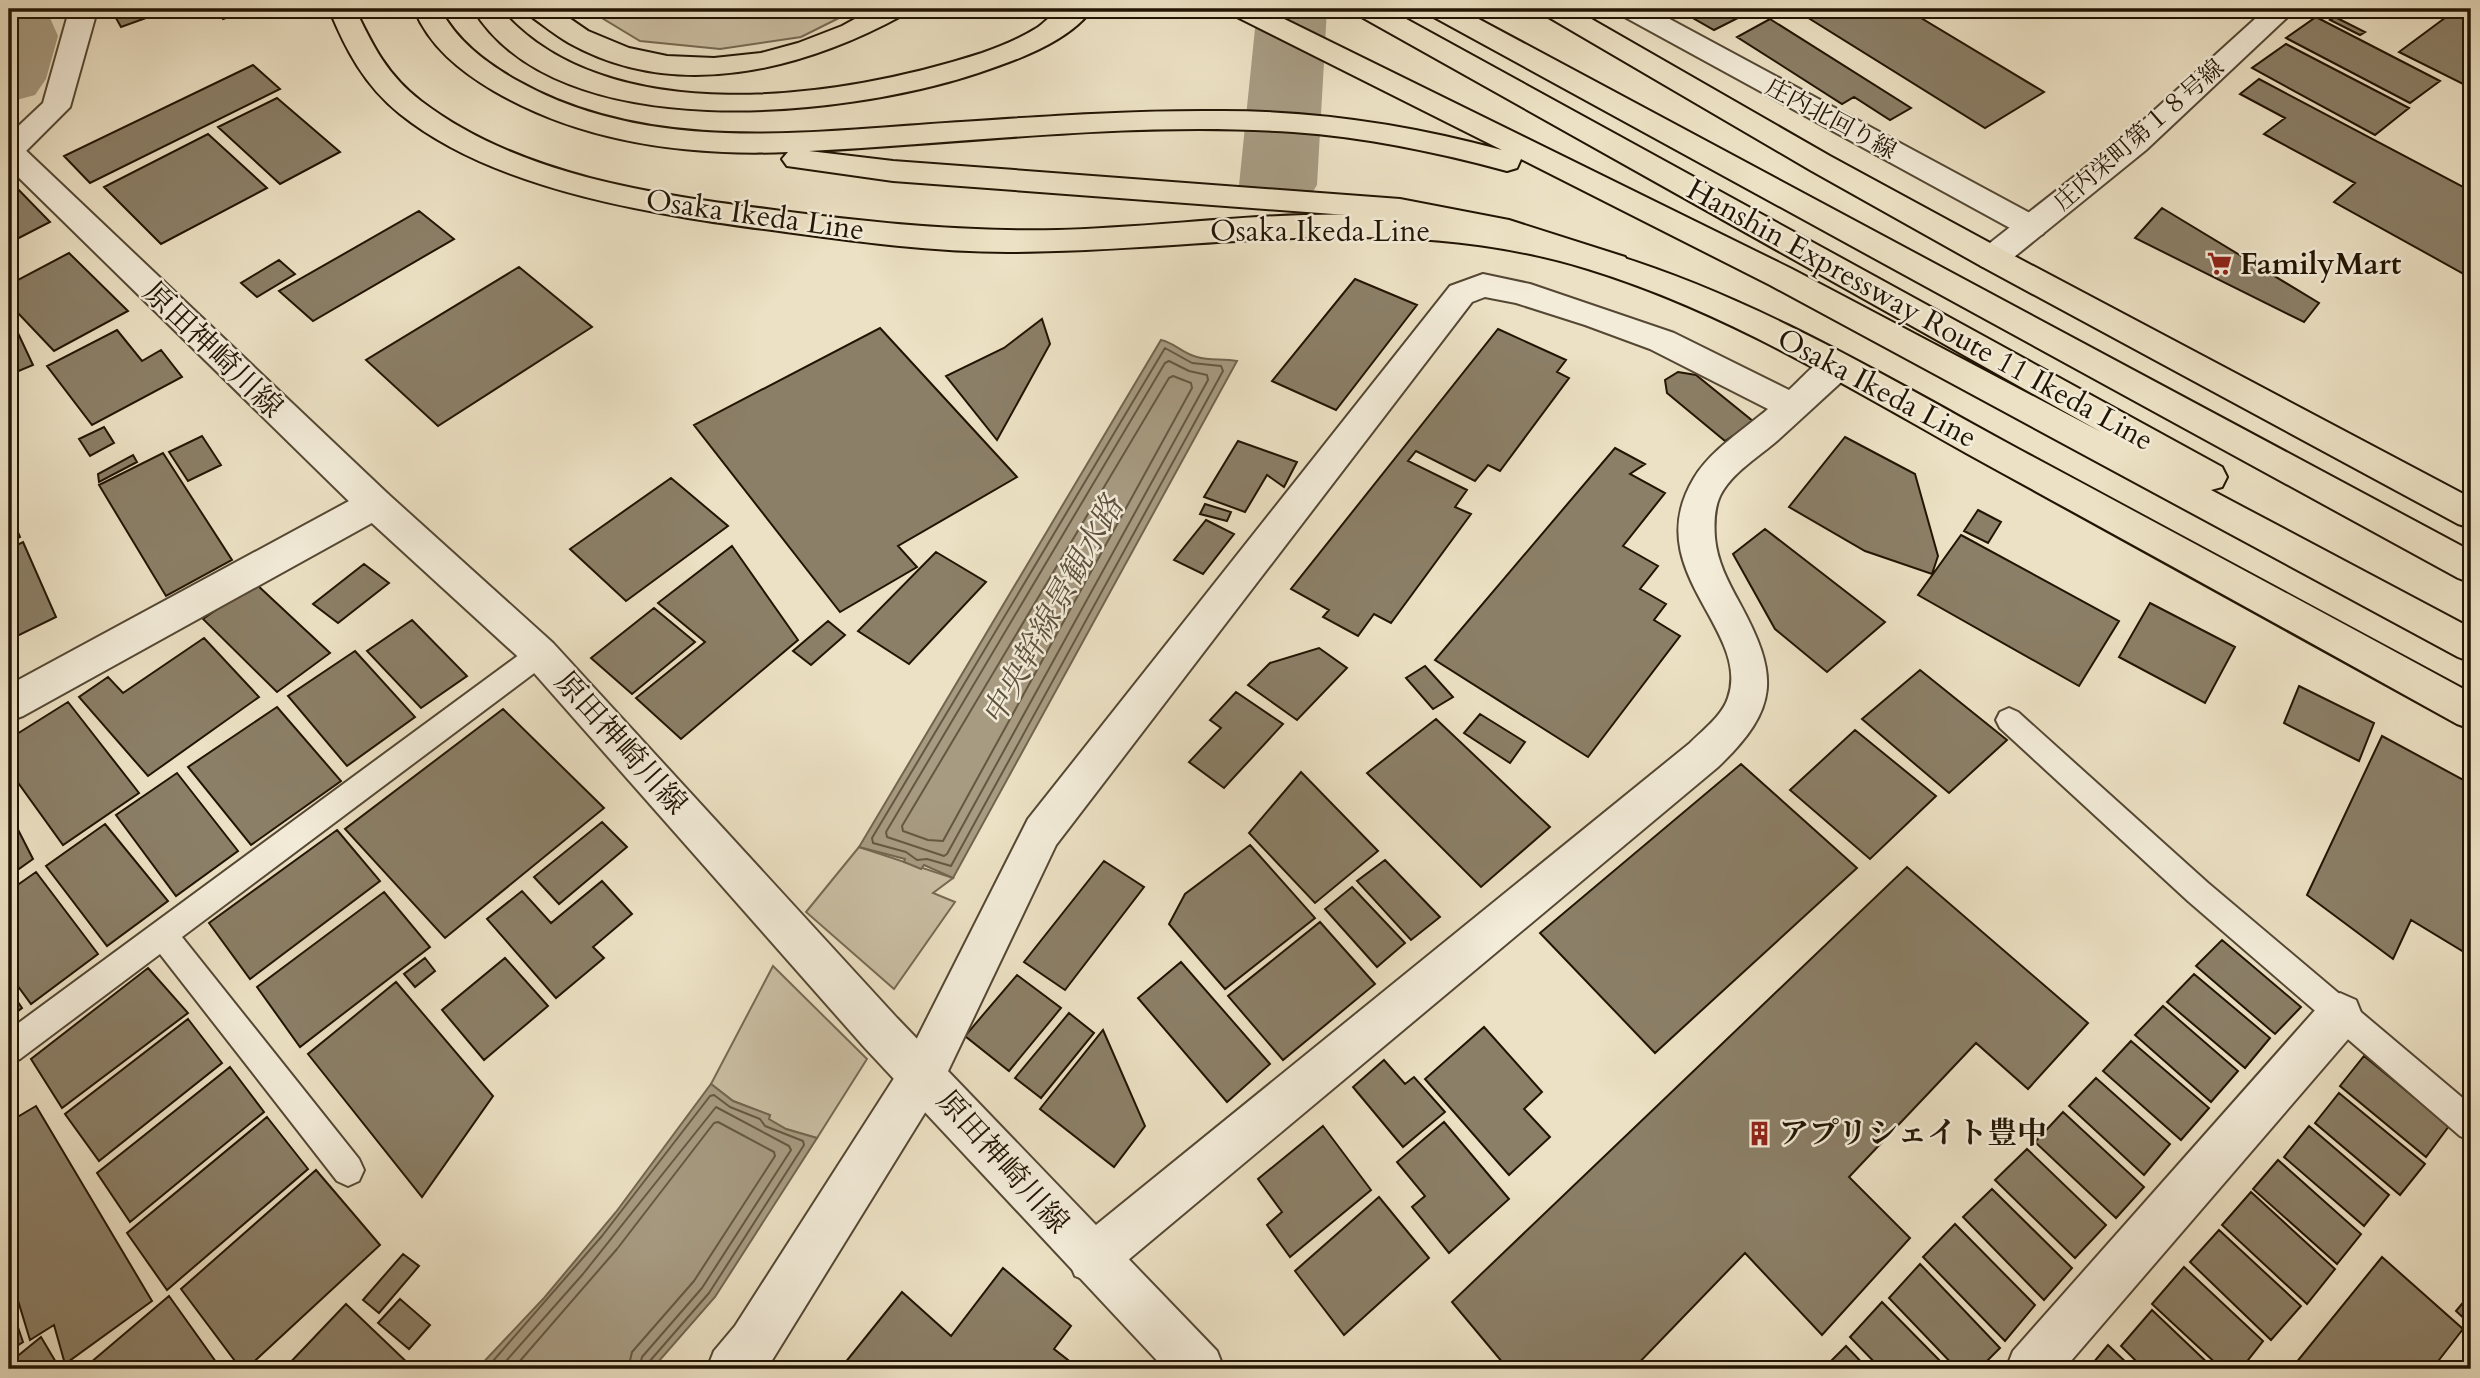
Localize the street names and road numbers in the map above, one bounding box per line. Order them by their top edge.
street label: 庄内栄町第１８号線 [2047,52,2231,218]
street label: 庄内北回り線 [1760,71,1902,167]
street label: Hanshin Expressway Route 11 Ikeda Line [1679,169,2161,461]
street label: Osaka Ikeda Line [643,179,867,251]
street label: Osaka Ikeda Line [1210,211,1430,252]
street label: 原田神崎川線 [134,273,292,427]
street label: Osaka Ikeda Line [1770,318,1984,458]
street label: 原田神崎川線 [546,662,696,824]
street label: 原田神崎川線 [928,1081,1078,1243]

